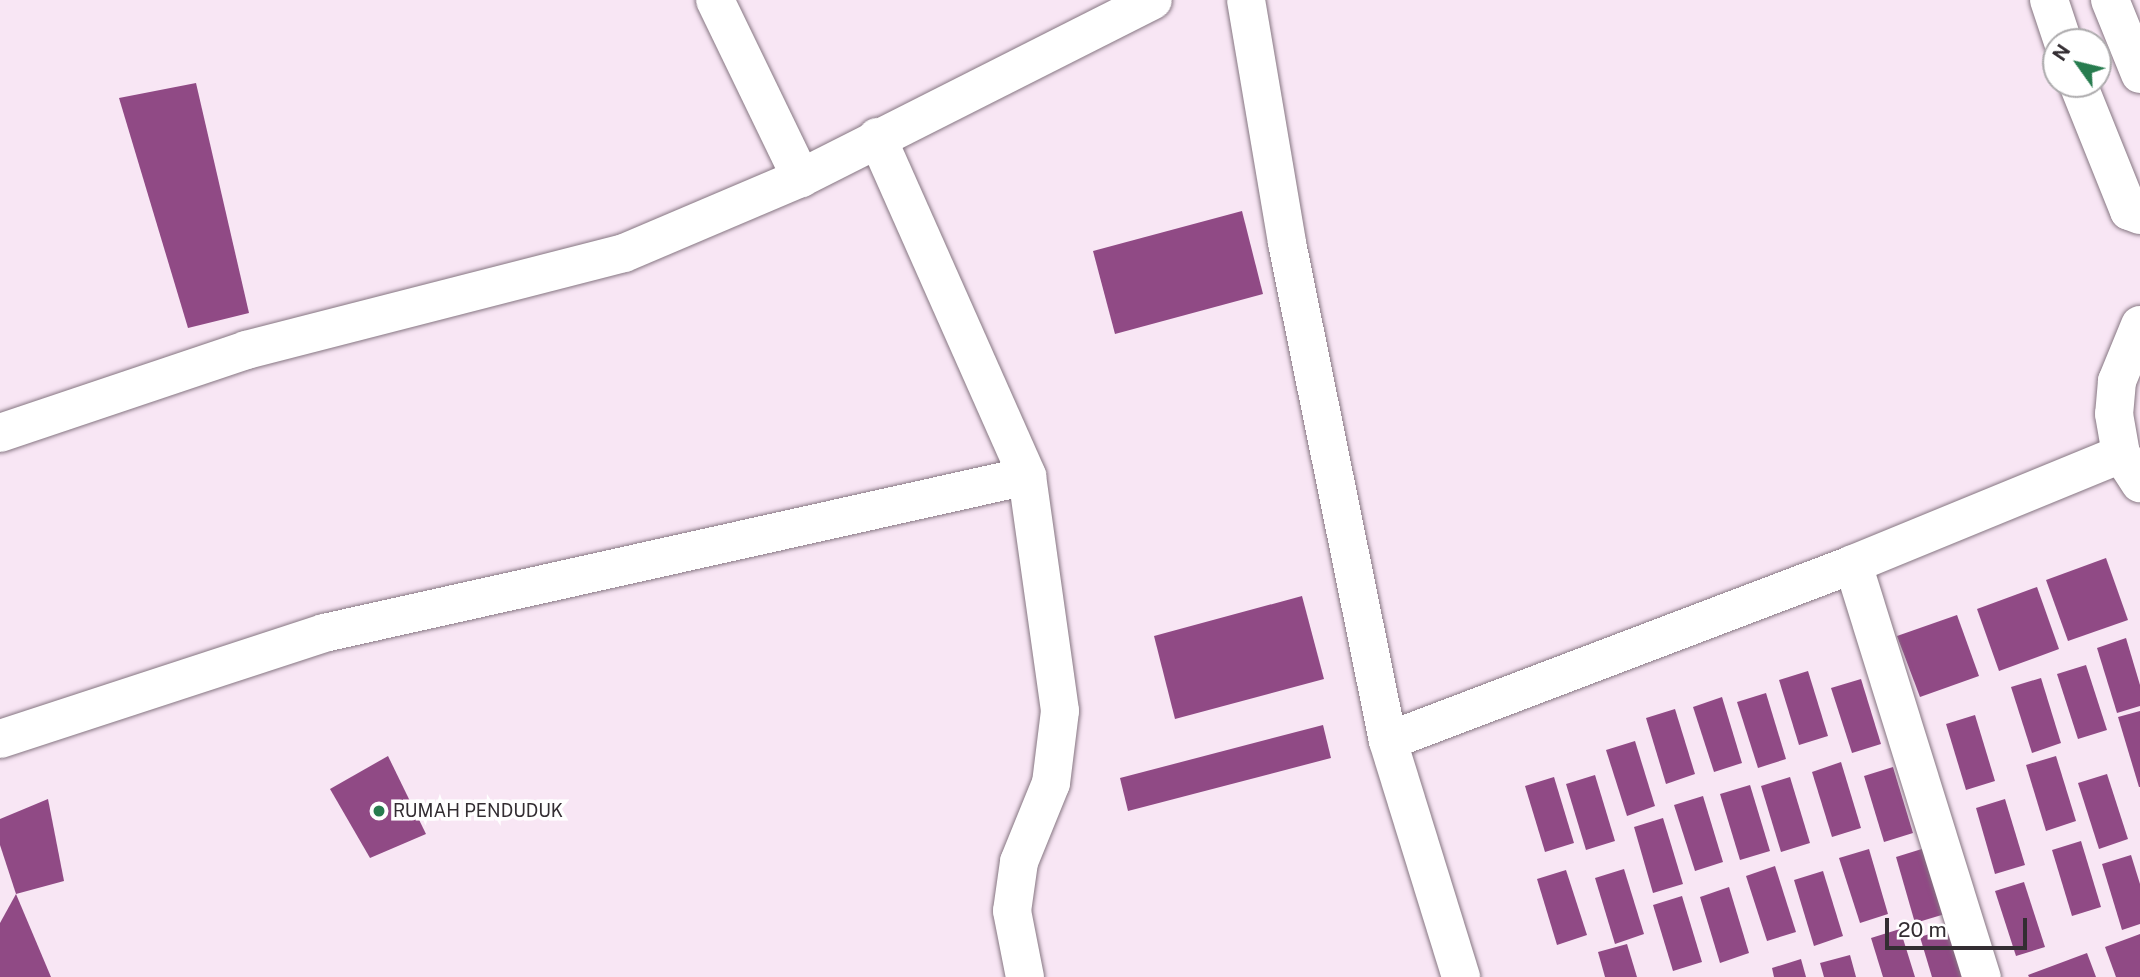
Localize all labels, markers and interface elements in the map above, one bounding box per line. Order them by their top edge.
north arrow [2042,28,2112,98]
text: N [2048,40,2075,65]
place label: RUMAH PENDUDUK [393,800,563,822]
marker: RUMAH PENDUDUK [371,803,387,819]
scale bar [1888,904,2030,948]
text: 20 m [1898,917,1947,942]

